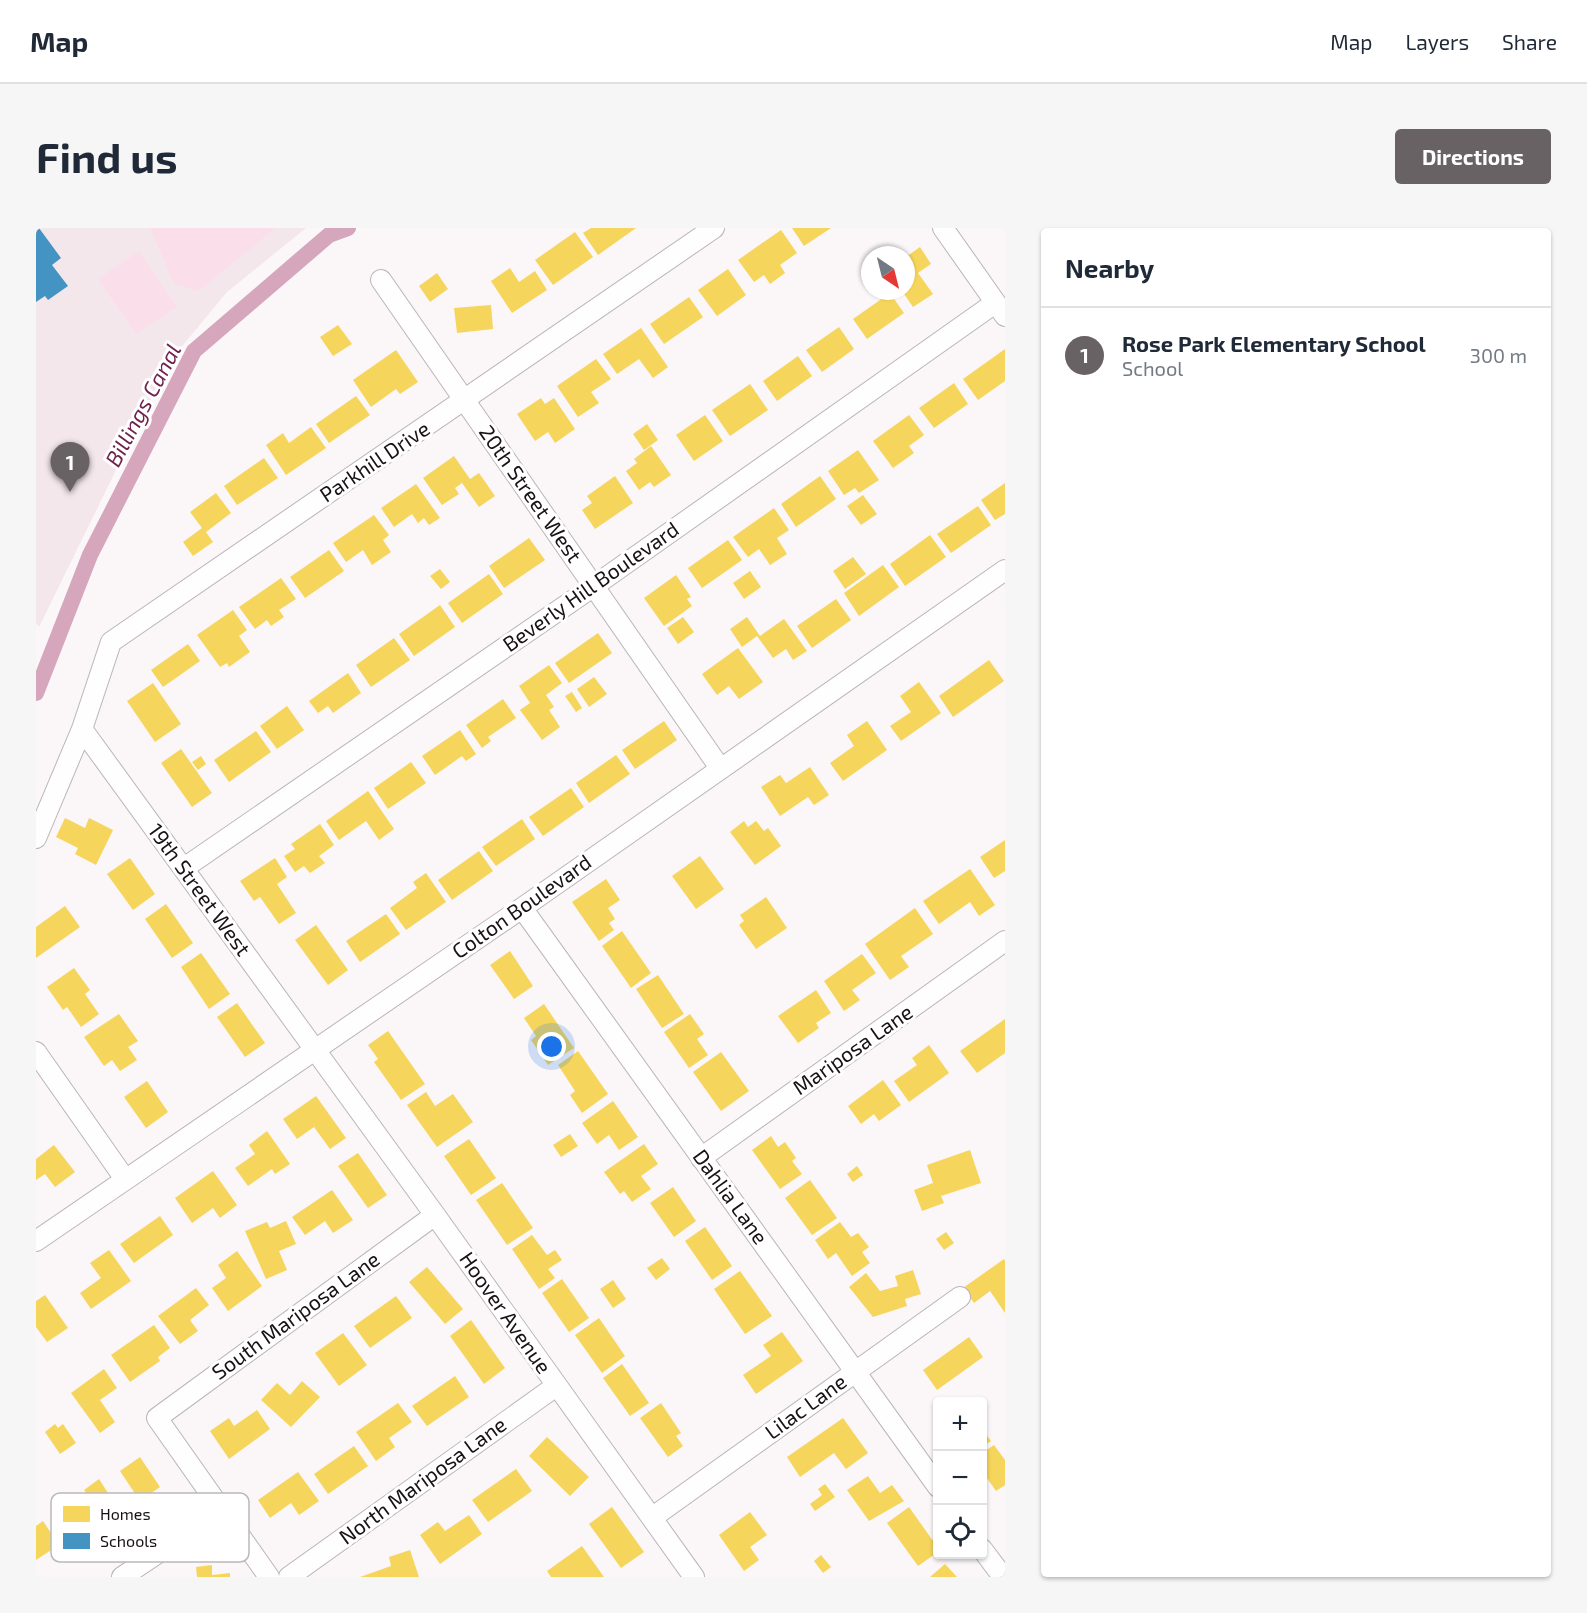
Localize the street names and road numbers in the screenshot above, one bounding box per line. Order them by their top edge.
street label: Parkhill Drive [315,415,434,507]
street label: 20th Street West [475,420,588,567]
street label: Beverly Hill Boulevard [497,516,683,656]
street label: 19th Street West [144,818,257,960]
street label: Colton Boulevard [447,849,595,963]
street label: Mariposa Lane [787,998,917,1099]
street label: Dahlia Lane [688,1144,774,1248]
street label: South Mariposa Lane [206,1246,384,1384]
street label: Hoover Avenue [455,1247,557,1378]
street label: Lilac Lane [760,1368,851,1444]
street label: North Mariposa Lane [334,1411,511,1549]

